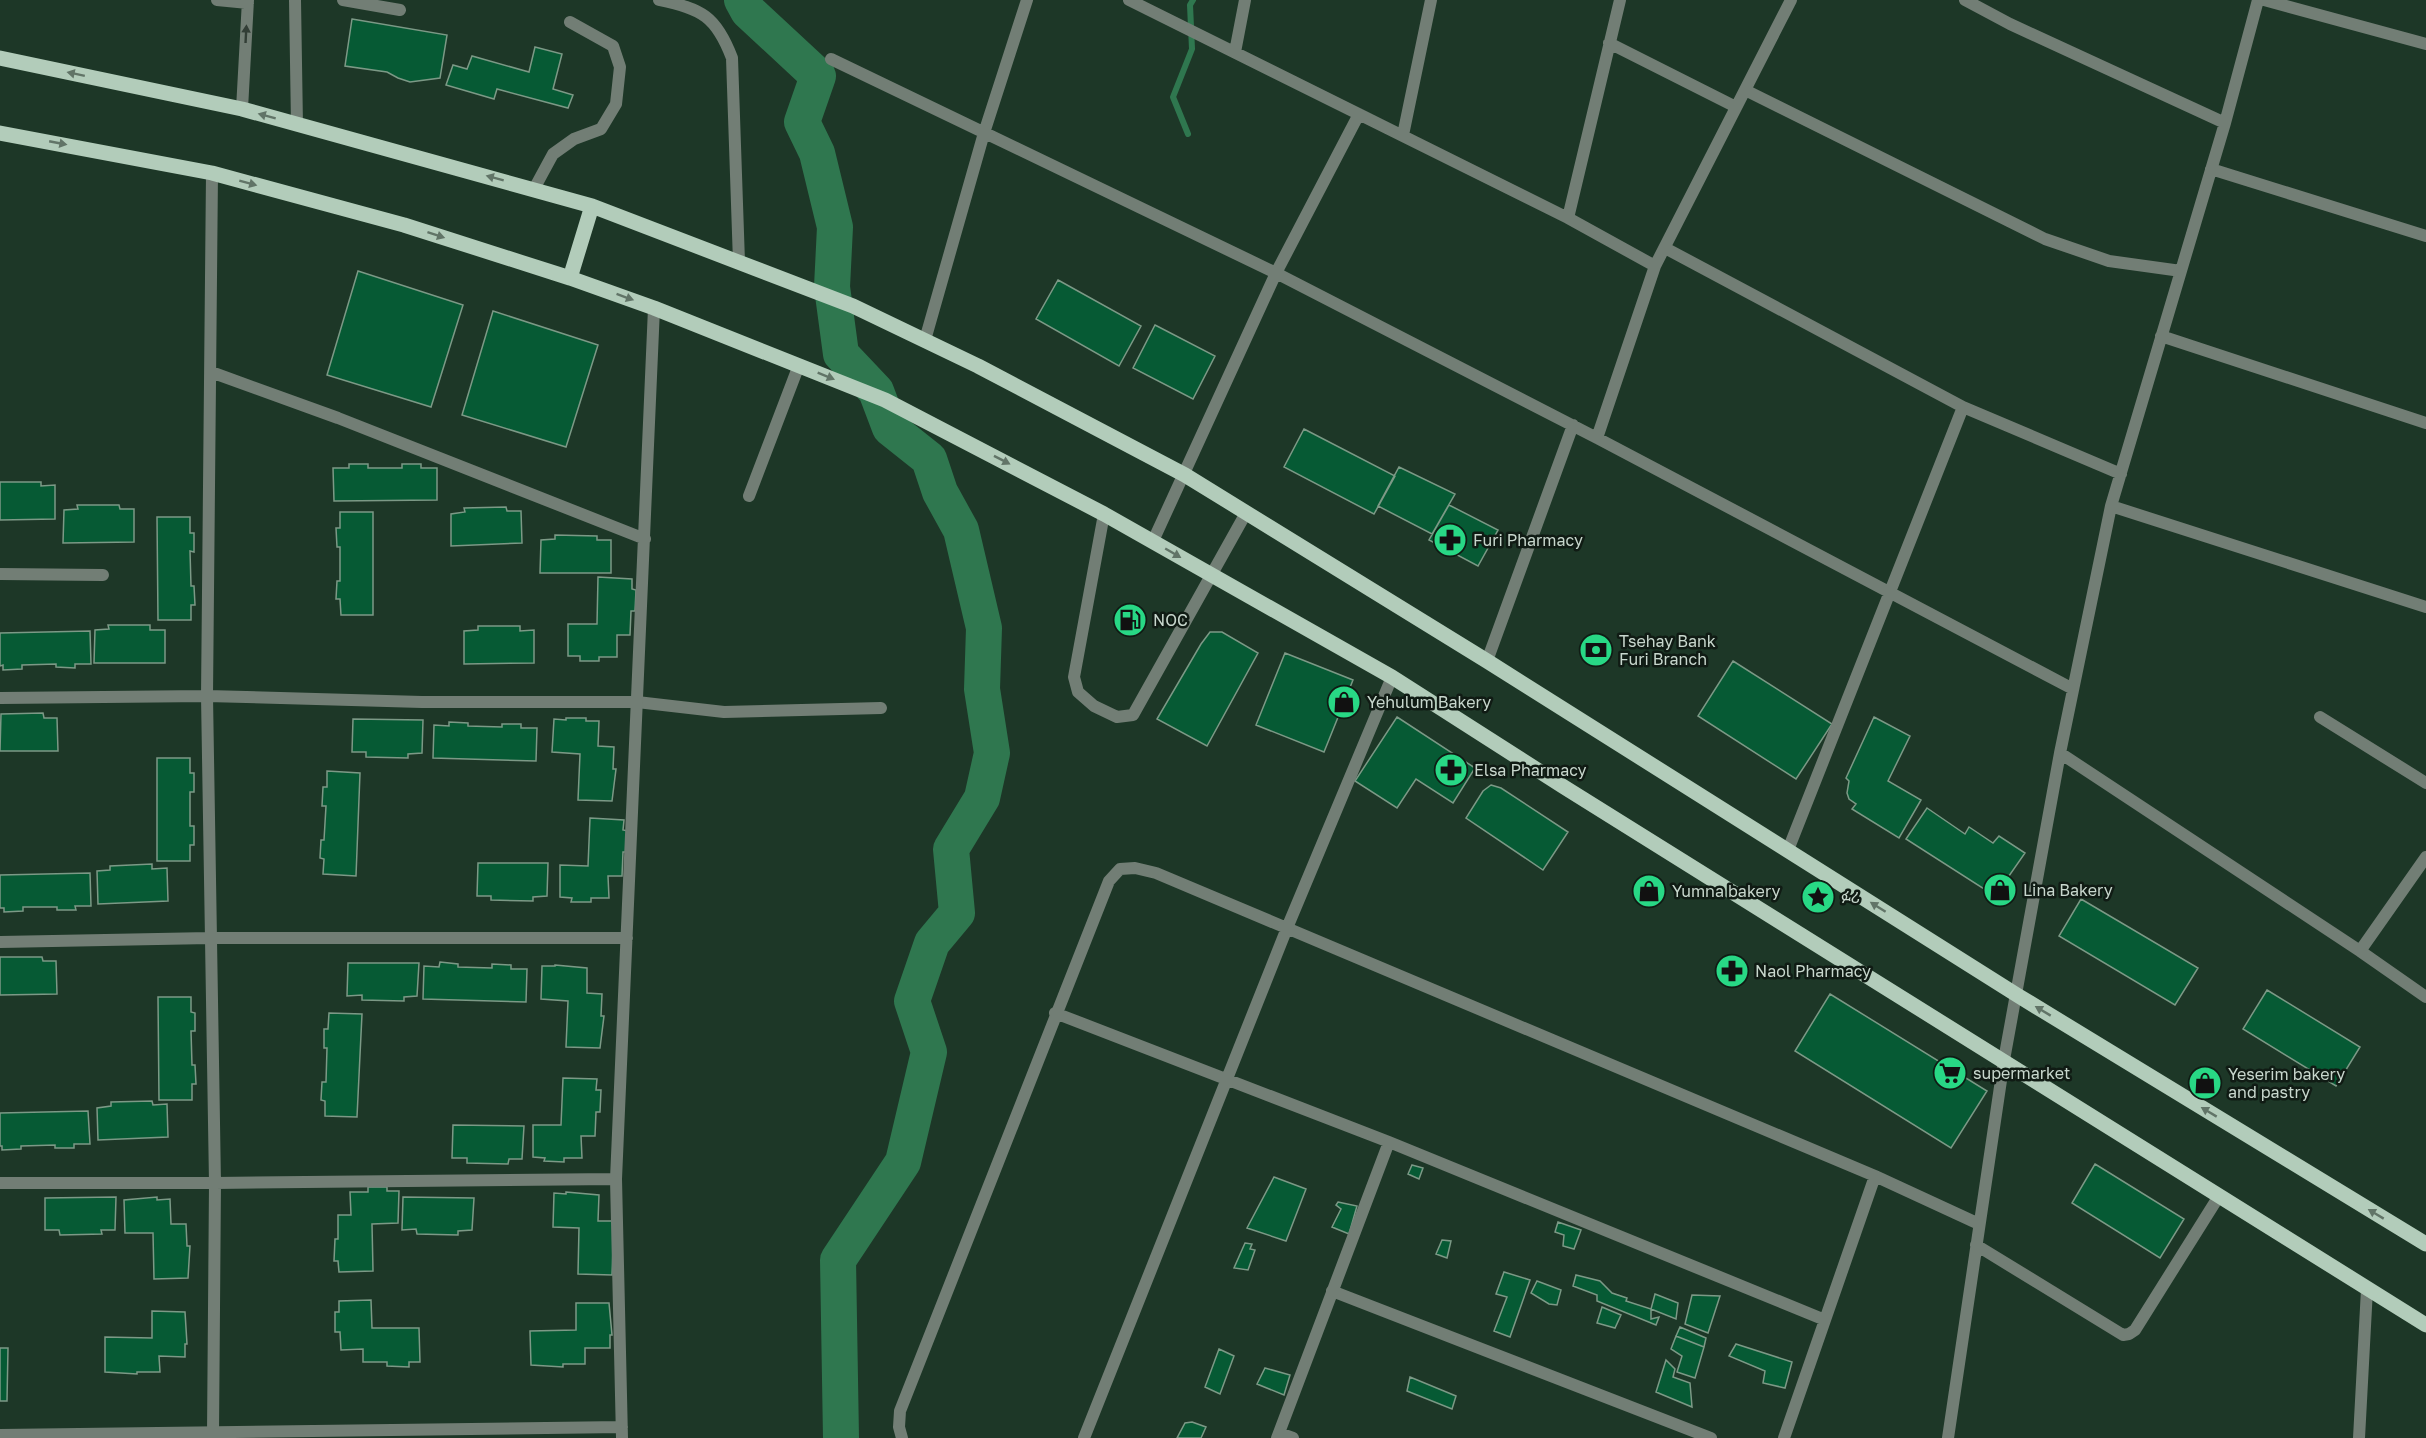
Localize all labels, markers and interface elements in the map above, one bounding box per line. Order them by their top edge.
one-way arrow [242,24,251,43]
one-way arrow [67,69,86,78]
one-way arrow [257,111,275,120]
one-way arrow [48,139,67,148]
one-way arrow [486,173,504,183]
one-way arrow [239,178,258,188]
one-way arrow [427,231,445,240]
one-way arrow [616,293,634,303]
one-way arrow [818,371,836,381]
one-way arrow [994,455,1011,464]
pharmacy icon: Furi Pharmacy [1432,522,1468,558]
place label: Furi Pharmacy [1473,530,1583,550]
one-way arrow [1165,548,1182,558]
fuel station icon: NOC [1112,602,1148,638]
place label: NOC [1153,610,1188,630]
place label: Tsehay Bank Furi Branch [1619,631,1716,669]
bank icon: Tsehay Bank Furi Branch [1578,632,1614,668]
shop icon: Yehulum Bakery [1326,684,1362,720]
place label: Yehulum Bakery [1367,692,1491,712]
pharmacy icon: Elsa Pharmacy [1433,752,1469,788]
place label: Elsa Pharmacy [1474,760,1587,780]
shop icon: Lina Bakery [1982,872,2018,908]
shop icon: Yumna bakery [1631,873,1667,909]
place icon: ፉሪ [1800,879,1836,915]
place label: Lina Bakery [2023,880,2113,900]
place label: Yumna bakery [1672,881,1781,901]
place label: ፉሪ [1841,887,1860,907]
one-way arrow [1870,902,1886,913]
pharmacy icon: Naol Pharmacy [1714,953,1750,989]
place label: Naol Pharmacy [1755,961,1871,981]
one-way arrow [2034,1006,2051,1016]
supermarket icon: supermarket [1932,1055,1968,1091]
place label: supermarket [1973,1063,2070,1083]
place label: Yeserim bakery and pastry [2228,1064,2345,1102]
shop icon: Yeserim bakery and pastry [2187,1065,2223,1101]
one-way arrow [2201,1107,2218,1118]
one-way arrow [2368,1208,2384,1219]

